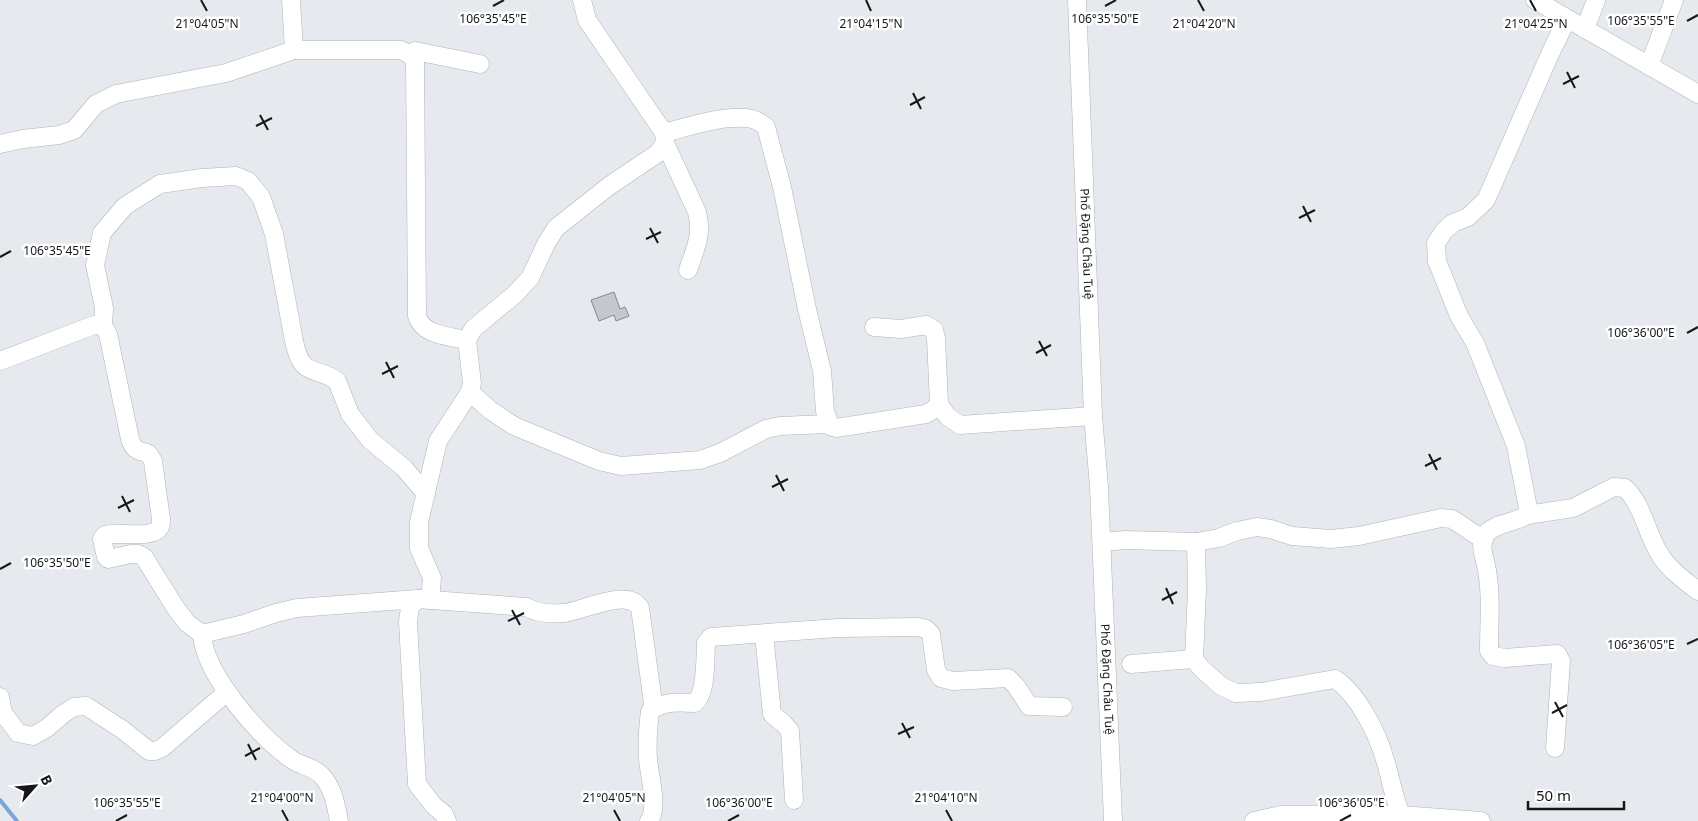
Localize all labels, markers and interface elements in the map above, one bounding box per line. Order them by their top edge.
text: 106°35'45"E [459,10,527,27]
text: 106°35'50"E [1071,10,1139,27]
text: 106°35'55"E [1607,12,1675,29]
text: 21°04'05"N [175,15,239,32]
text: 21°04'15"N [839,15,903,32]
text: 21°04'20"N [1172,15,1236,32]
text: 21°04'25"N [1504,15,1568,32]
street label: Phố Đặng Châu Tuệ [1076,188,1098,300]
text: 106°35'45"E [23,242,91,259]
text: 106°36'00"E [1607,324,1675,341]
text: 106°35'50"E [23,554,91,571]
street label: Phố Đặng Châu Tuệ [1097,623,1118,735]
text: 106°36'05"E [1607,636,1675,653]
north arrow [10,761,60,811]
text: B [36,771,58,788]
scale bar [1528,778,1624,810]
text: 50 m [1536,785,1571,805]
text: 21°04'00"N [250,789,314,806]
text: 21°04'05"N [582,789,646,806]
text: 21°04'10"N [914,789,978,806]
text: 106°35'55"E [93,794,161,811]
text: 106°36'00"E [705,794,773,811]
text: 106°36'05"E [1317,794,1385,811]

